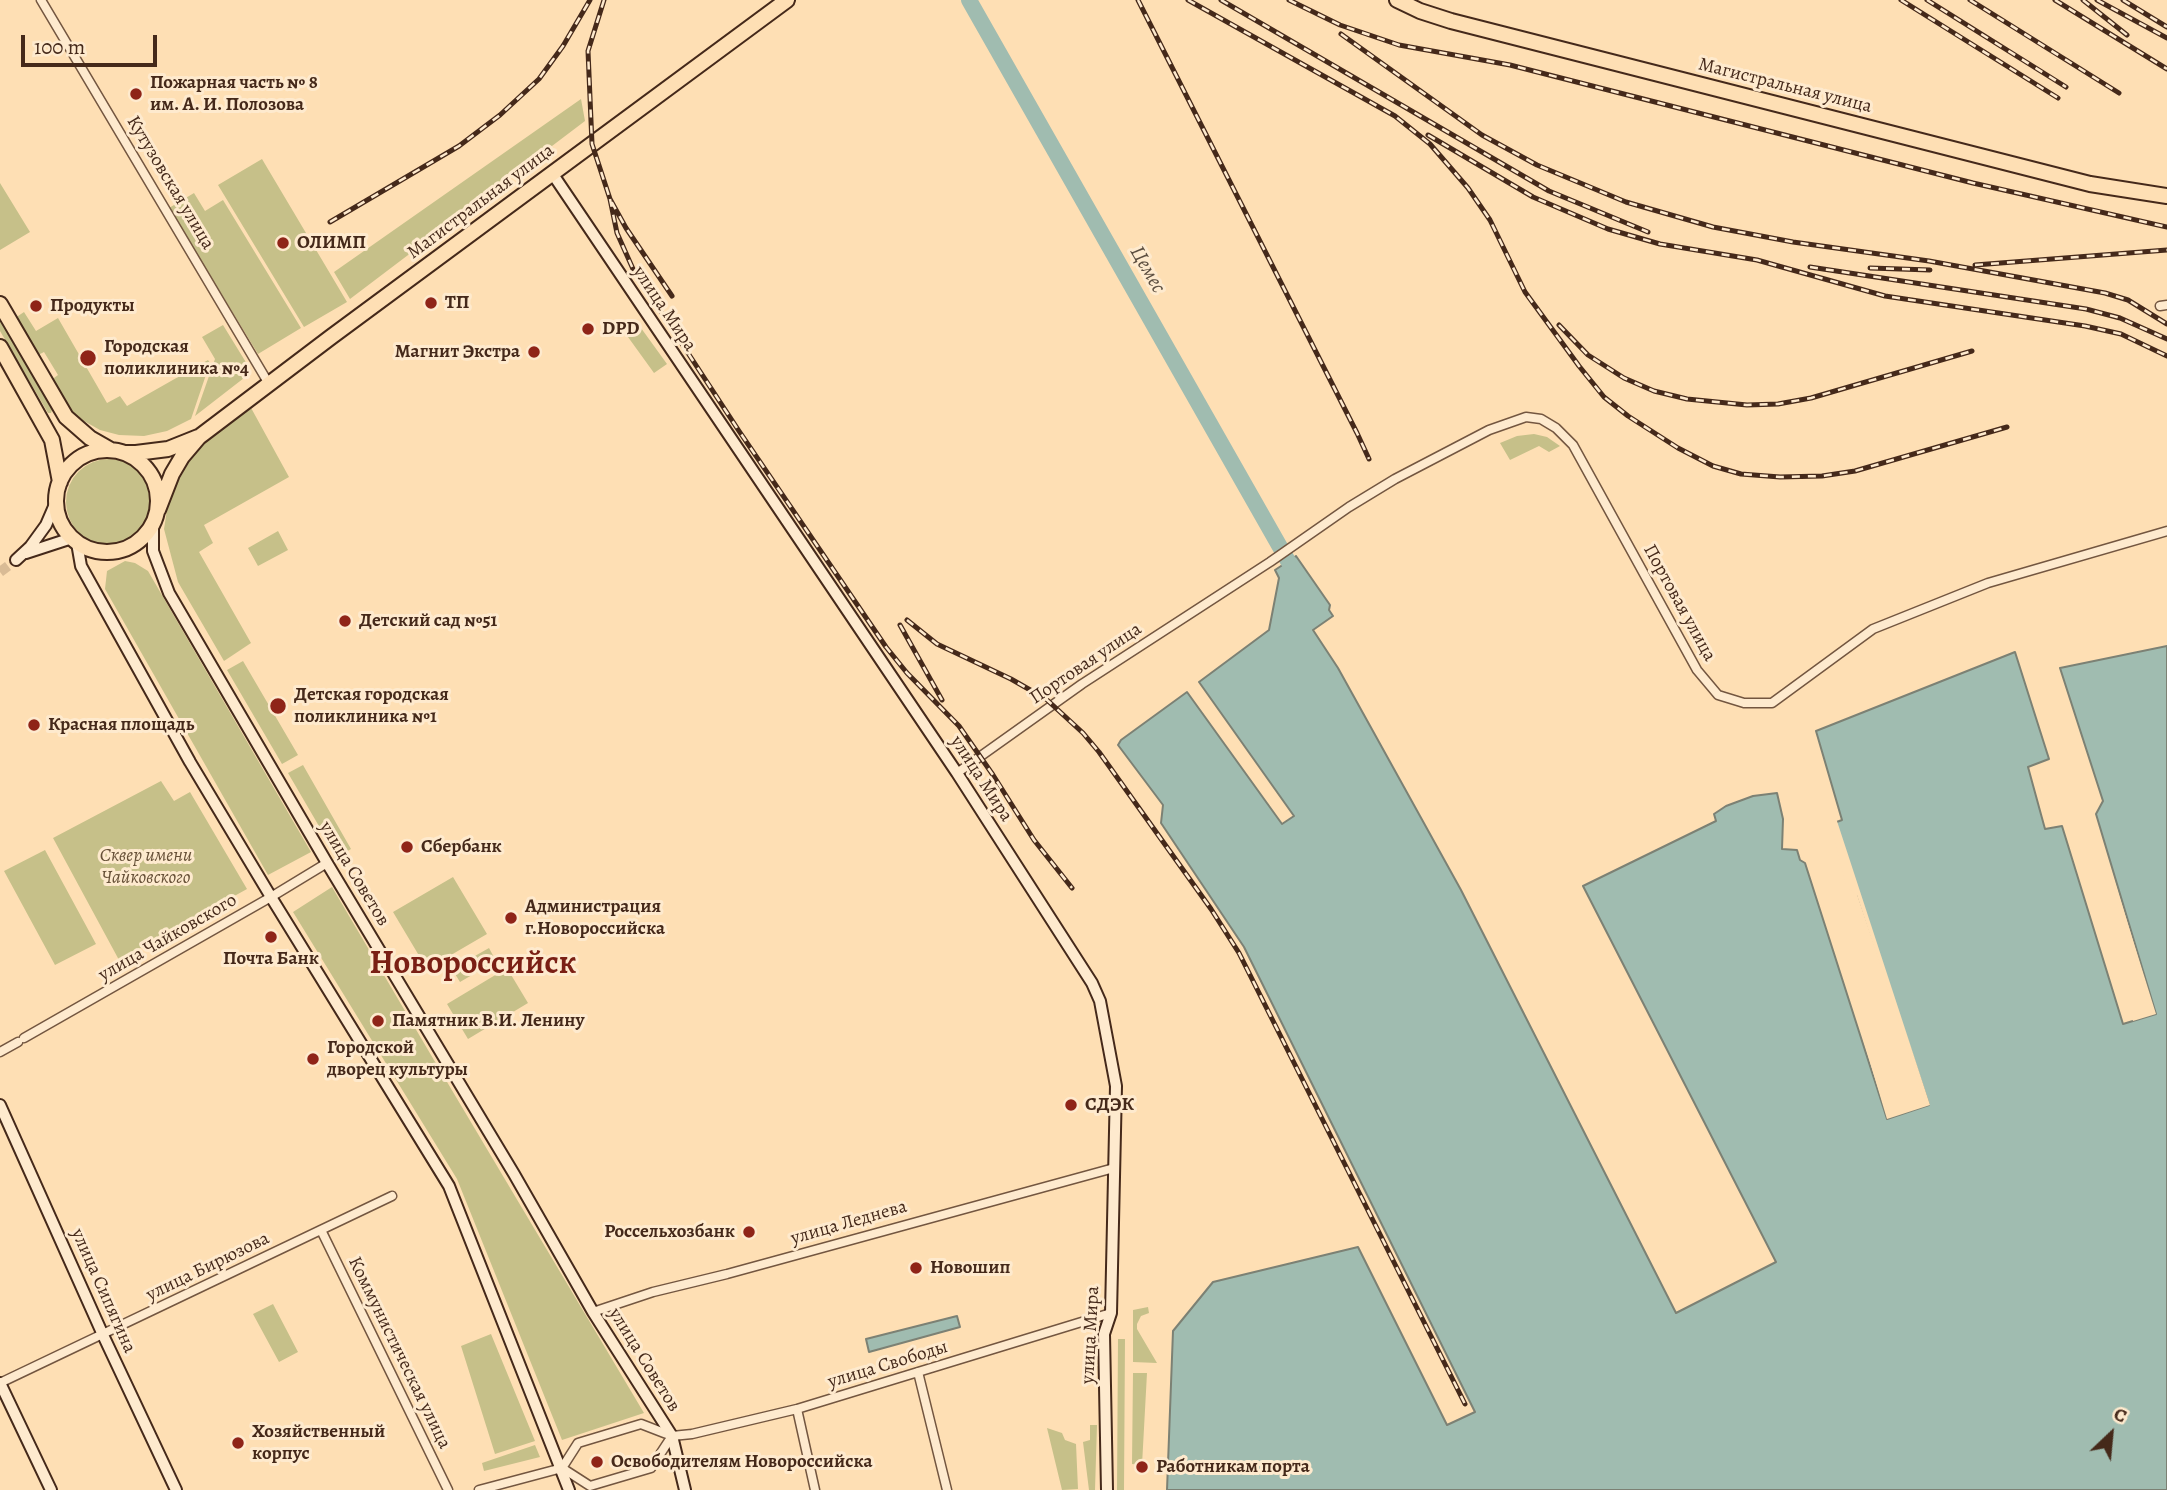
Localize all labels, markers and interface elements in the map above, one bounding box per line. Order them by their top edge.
scale bar [24,21,161,65]
text: 100 m [34,33,85,61]
street label: Магистральная улица [1696,53,1874,119]
place label: Пожарная часть № 8 им. А. И. Полозова [150,72,318,116]
marker: Пожарная часть № 8 им. А. И. Полозова [128,86,144,102]
street label: Кутузовская улица [121,112,219,254]
street label: Магистральная улица [403,139,559,265]
place label: ОЛИМП [297,232,366,254]
marker: ОЛИМП [275,235,291,251]
water label: Цемес [1124,242,1170,298]
street label: улица Мира [627,262,701,356]
place label: ТП [445,292,470,314]
place label: Продукты [50,295,135,317]
marker: ТП [423,295,439,311]
marker: Продукты [28,298,44,314]
place label: DPD [602,318,639,340]
marker: DPD [580,321,596,337]
place label: Городская поликлиника №4 [104,336,249,380]
place label: Магнит Экстра [395,341,520,363]
marker: Магнит Экстра [526,344,542,360]
marker: Городская поликлиника №4 [78,348,98,368]
street label: Портовая улица [1638,541,1720,665]
place label: Детский сад №51 [359,610,497,632]
marker: Детский сад №51 [337,613,353,629]
street label: Портовая улица [1026,618,1146,710]
place label: Детская городская поликлиника №1 [294,684,449,728]
marker: Детская городская поликлиника №1 [268,696,288,716]
place label: Красная площадь [48,714,194,736]
marker: Красная площадь [26,717,42,733]
street label: улица Мира [945,732,1017,826]
street label: улица Советов [314,817,394,931]
place label: Сбербанк [421,836,502,858]
marker: Сбербанк [399,839,415,855]
park label: Сквер имени Чайковского [100,845,192,889]
street label: улица Чайковского [95,889,241,987]
place label: Администрация г.Новороссийска [525,896,665,940]
marker: Администрация г.Новороссийска [503,910,519,926]
marker: Почта Банк [263,929,279,945]
district label: Новороссийск [369,945,577,985]
place label: Почта Банк [223,948,319,970]
place label: Памятник В.И. Ленину [392,1010,585,1032]
marker: Памятник В.И. Ленину [370,1013,386,1029]
place label: Городской дворец культуры [327,1037,468,1081]
marker: Городской дворец культуры [305,1051,321,1067]
place label: СДЭК [1085,1094,1134,1116]
marker: СДЭК [1063,1097,1079,1113]
street label: улица Леднева [788,1196,910,1250]
place label: Россельхозбанк [604,1221,735,1243]
marker: Россельхозбанк [741,1224,757,1240]
street label: улица Сипягина [65,1225,141,1357]
street label: улица Бирюзова [143,1227,273,1307]
street label: Коммунистическая улица [343,1253,455,1453]
place label: Новошип [930,1257,1010,1279]
marker: Новошип [908,1260,924,1276]
street label: улица Мира [1077,1285,1105,1385]
street label: улица Советов [603,1304,685,1416]
street label: улица Свободы [825,1336,951,1394]
north arrow [2076,1399,2146,1469]
text: С [2109,1401,2131,1429]
place label: Хозяйственный корпус [252,1421,385,1465]
marker: Хозяйственный корпус [230,1435,246,1451]
place label: Освободителям Новороссийска [611,1451,872,1473]
marker: Освободителям Новороссийска [589,1454,605,1470]
place label: Работникам порта [1156,1456,1310,1478]
marker: Работникам порта [1134,1459,1150,1475]

